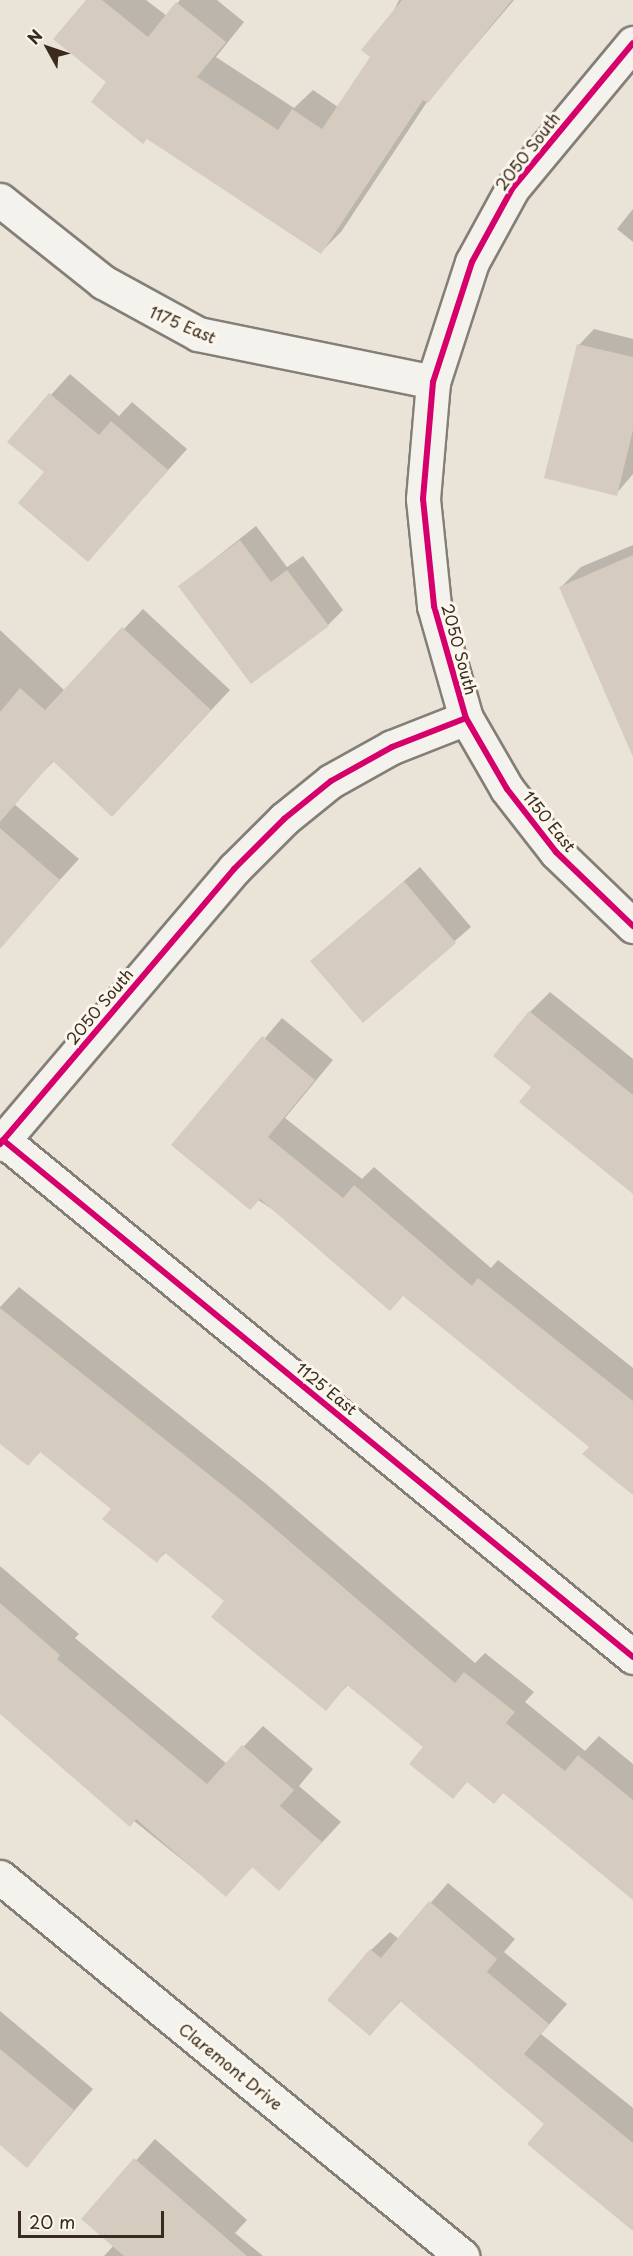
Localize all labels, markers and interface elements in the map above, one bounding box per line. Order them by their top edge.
north arrow [18,18,78,78]
text: N [21,24,47,49]
street label: 2050 South [491,108,563,194]
street label: 1175 East [147,301,219,347]
street label: 2050 South [439,601,481,697]
street label: 1150 East [519,786,581,856]
street label: 2050 South [61,964,137,1048]
street label: 1125 East [292,1357,362,1419]
street label: Claremont Drive [175,2018,287,2114]
scale bar [21,2199,166,2237]
text: 20 m [29,2208,75,2235]

